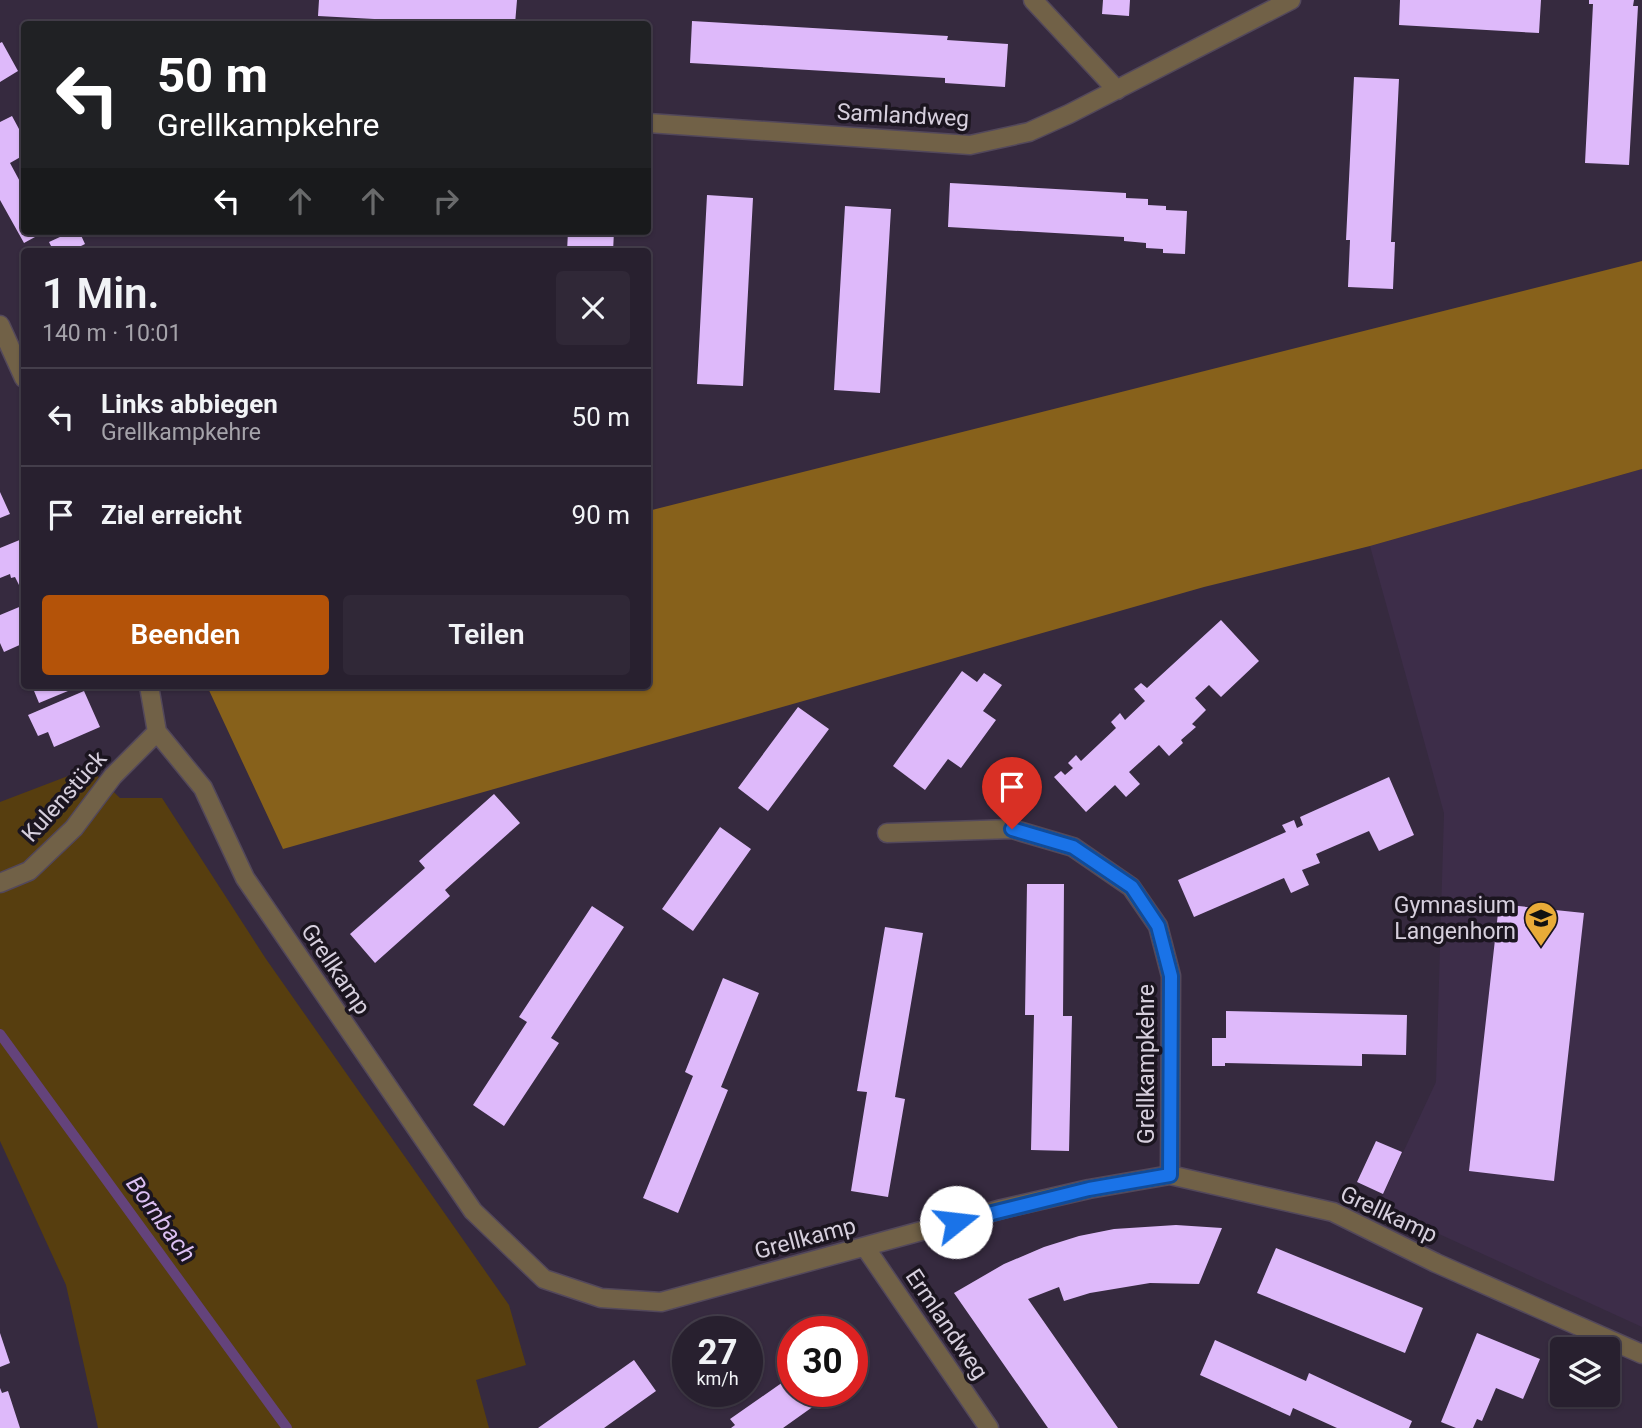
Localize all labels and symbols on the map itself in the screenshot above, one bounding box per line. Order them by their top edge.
street label: Samlandweg [836,99,970,132]
street label: Kulenstück [16,745,112,847]
pin [982,757,1042,829]
place label: Gymnasium Langenhorn [1394,892,1516,945]
school or university icon: Gymnasium Langenhorn [1522,899,1560,948]
street label: Grellkamp [295,919,376,1020]
street label: Grellkampkehre [1133,984,1160,1144]
water label: Bornbach [120,1171,202,1267]
street label: Grellkamp [1336,1180,1442,1249]
position arrow [919,1185,993,1259]
street label: Grellkamp [751,1212,859,1265]
street label: Ermlandweg [900,1264,993,1385]
speed limit sign: 30 [777,1316,868,1407]

